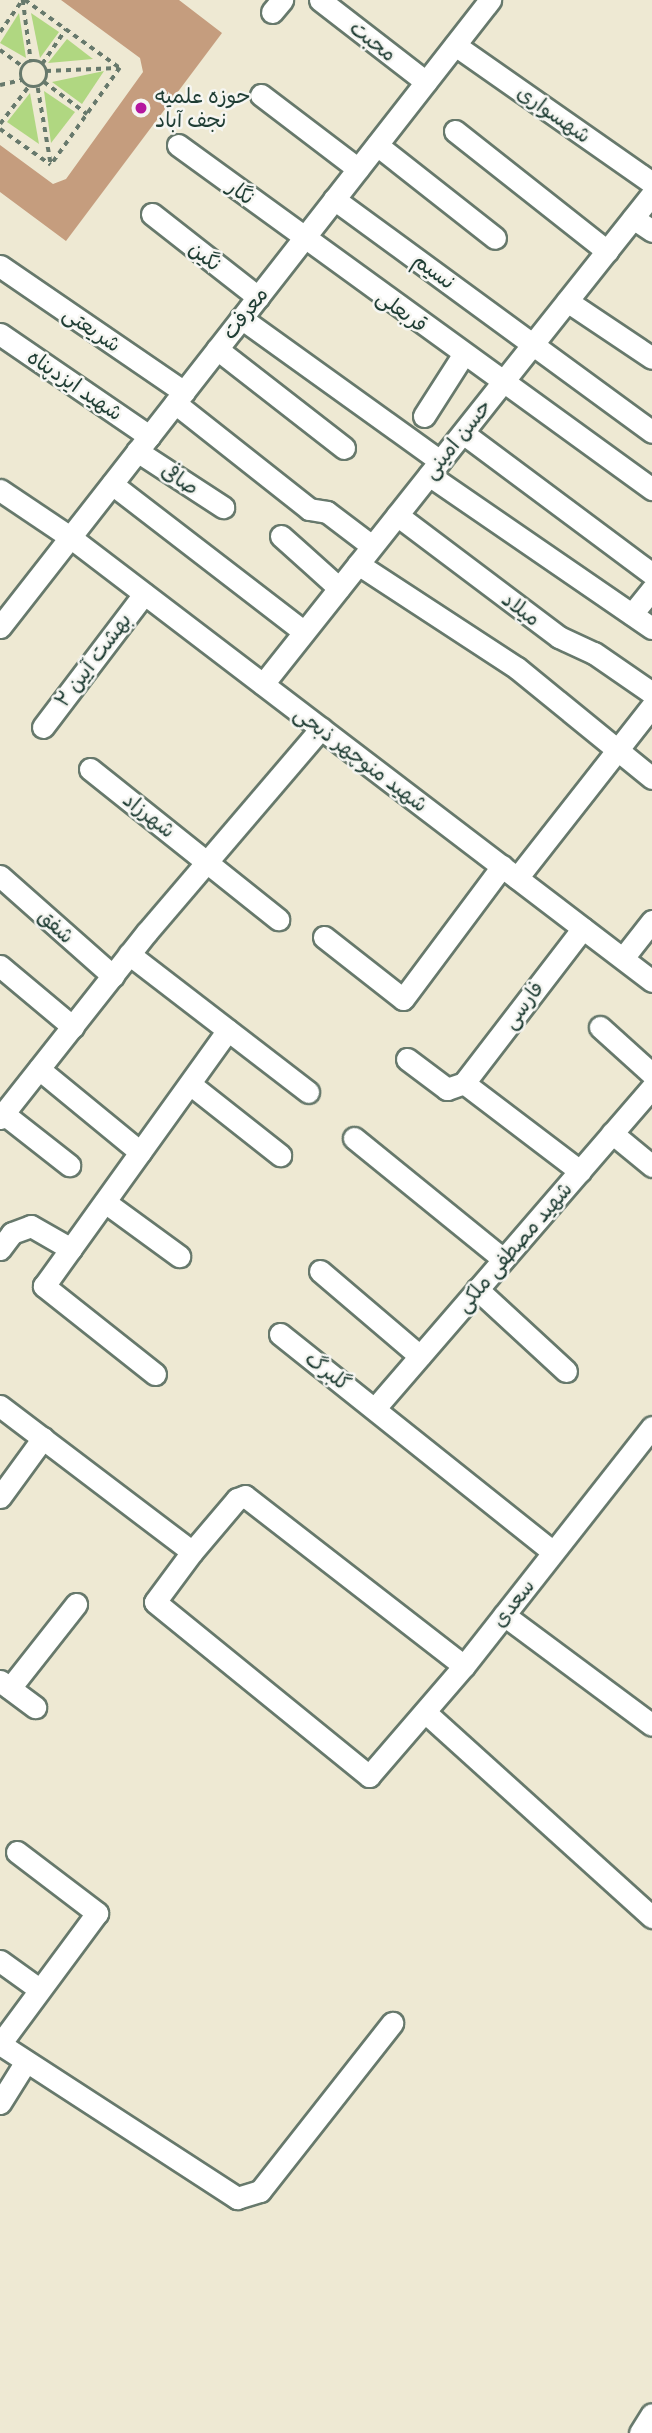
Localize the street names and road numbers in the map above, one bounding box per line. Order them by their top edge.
street label: محبت [345,15,401,67]
street label: شهسواری [512,80,596,148]
street label: نگار [223,174,259,210]
street label: نگین [184,236,226,276]
street label: نسیم [408,247,460,295]
street label: معرفت [217,282,273,344]
street label: قربعلی [372,284,432,338]
street label: شریعتی [58,301,126,357]
street label: شهید ایزدپناه [23,344,127,426]
street label: حسن امینی [417,394,497,484]
street label: صافی [156,458,204,500]
street label: میلاد [497,586,545,632]
street label: بهشت آیین ۲ [49,608,137,712]
street label: شهید منوچهر ذبحی [289,701,433,817]
street label: شهرزاد [118,787,180,843]
street label: شفق [33,903,79,949]
street label: فارسی [497,976,549,1034]
street label: شهید مصطفی ملکی [451,1177,577,1317]
street label: گلبرگ [300,1346,356,1396]
street label: سعدی [486,1574,540,1632]

